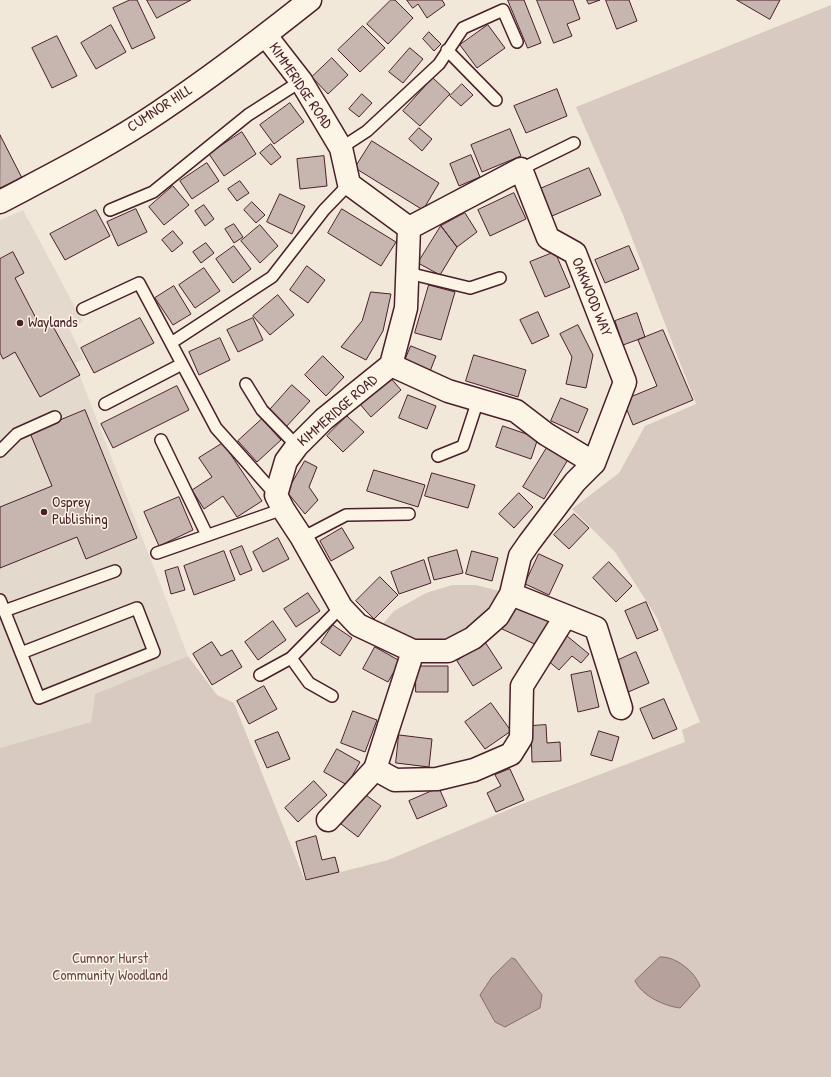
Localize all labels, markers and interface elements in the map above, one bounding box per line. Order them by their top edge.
street label: KIMMERIDGE ROAD [265,39,335,133]
street label: CUMNOR HILL [124,81,196,137]
street label: OAKWOOD WAY [567,255,615,339]
place label: Waylands [28,314,78,332]
marker: Waylands [15,318,25,328]
street label: KIMMERIDGE ROAD [294,371,382,451]
place label: Osprey Publishing [52,494,108,529]
marker: Osprey Publishing [39,507,49,517]
park label: Cumnor Hurst Community Woodland [52,950,168,985]

